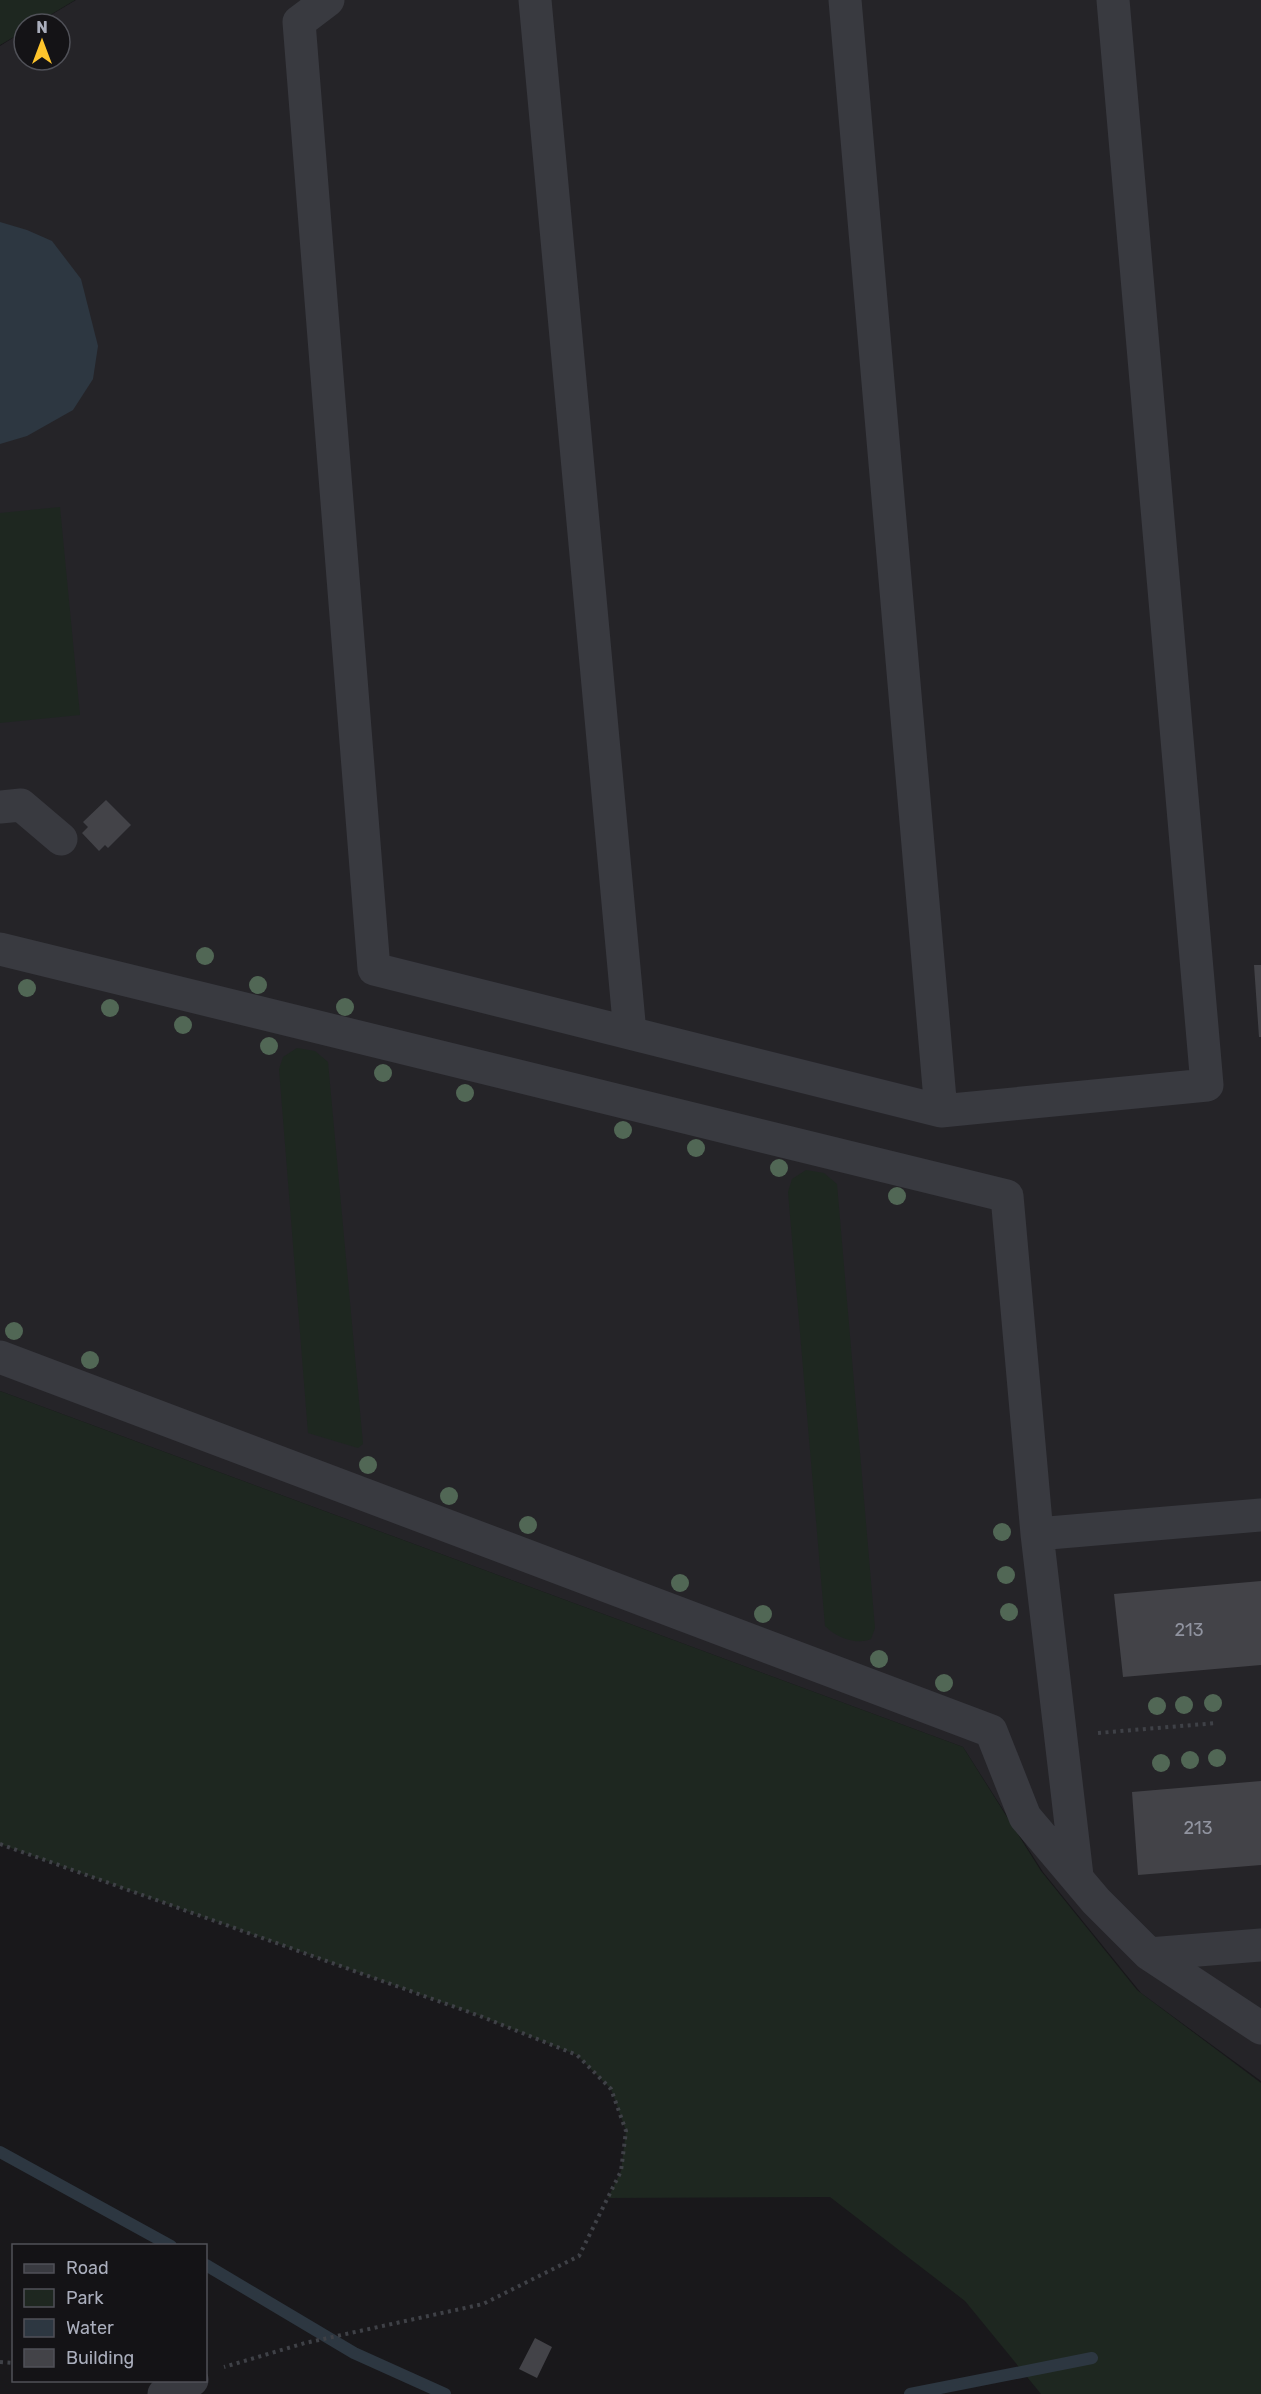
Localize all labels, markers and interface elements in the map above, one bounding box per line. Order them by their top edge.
north arrow [12,12,72,72]
text: N [36,18,48,37]
house number: 213 [1174,1619,1204,1641]
house number: 213 [1183,1817,1213,1839]
legend [12,2244,207,2382]
text: Road [66,2257,109,2279]
text: Park [66,2287,104,2309]
text: Water [66,2317,114,2339]
text: Building [66,2347,134,2369]

